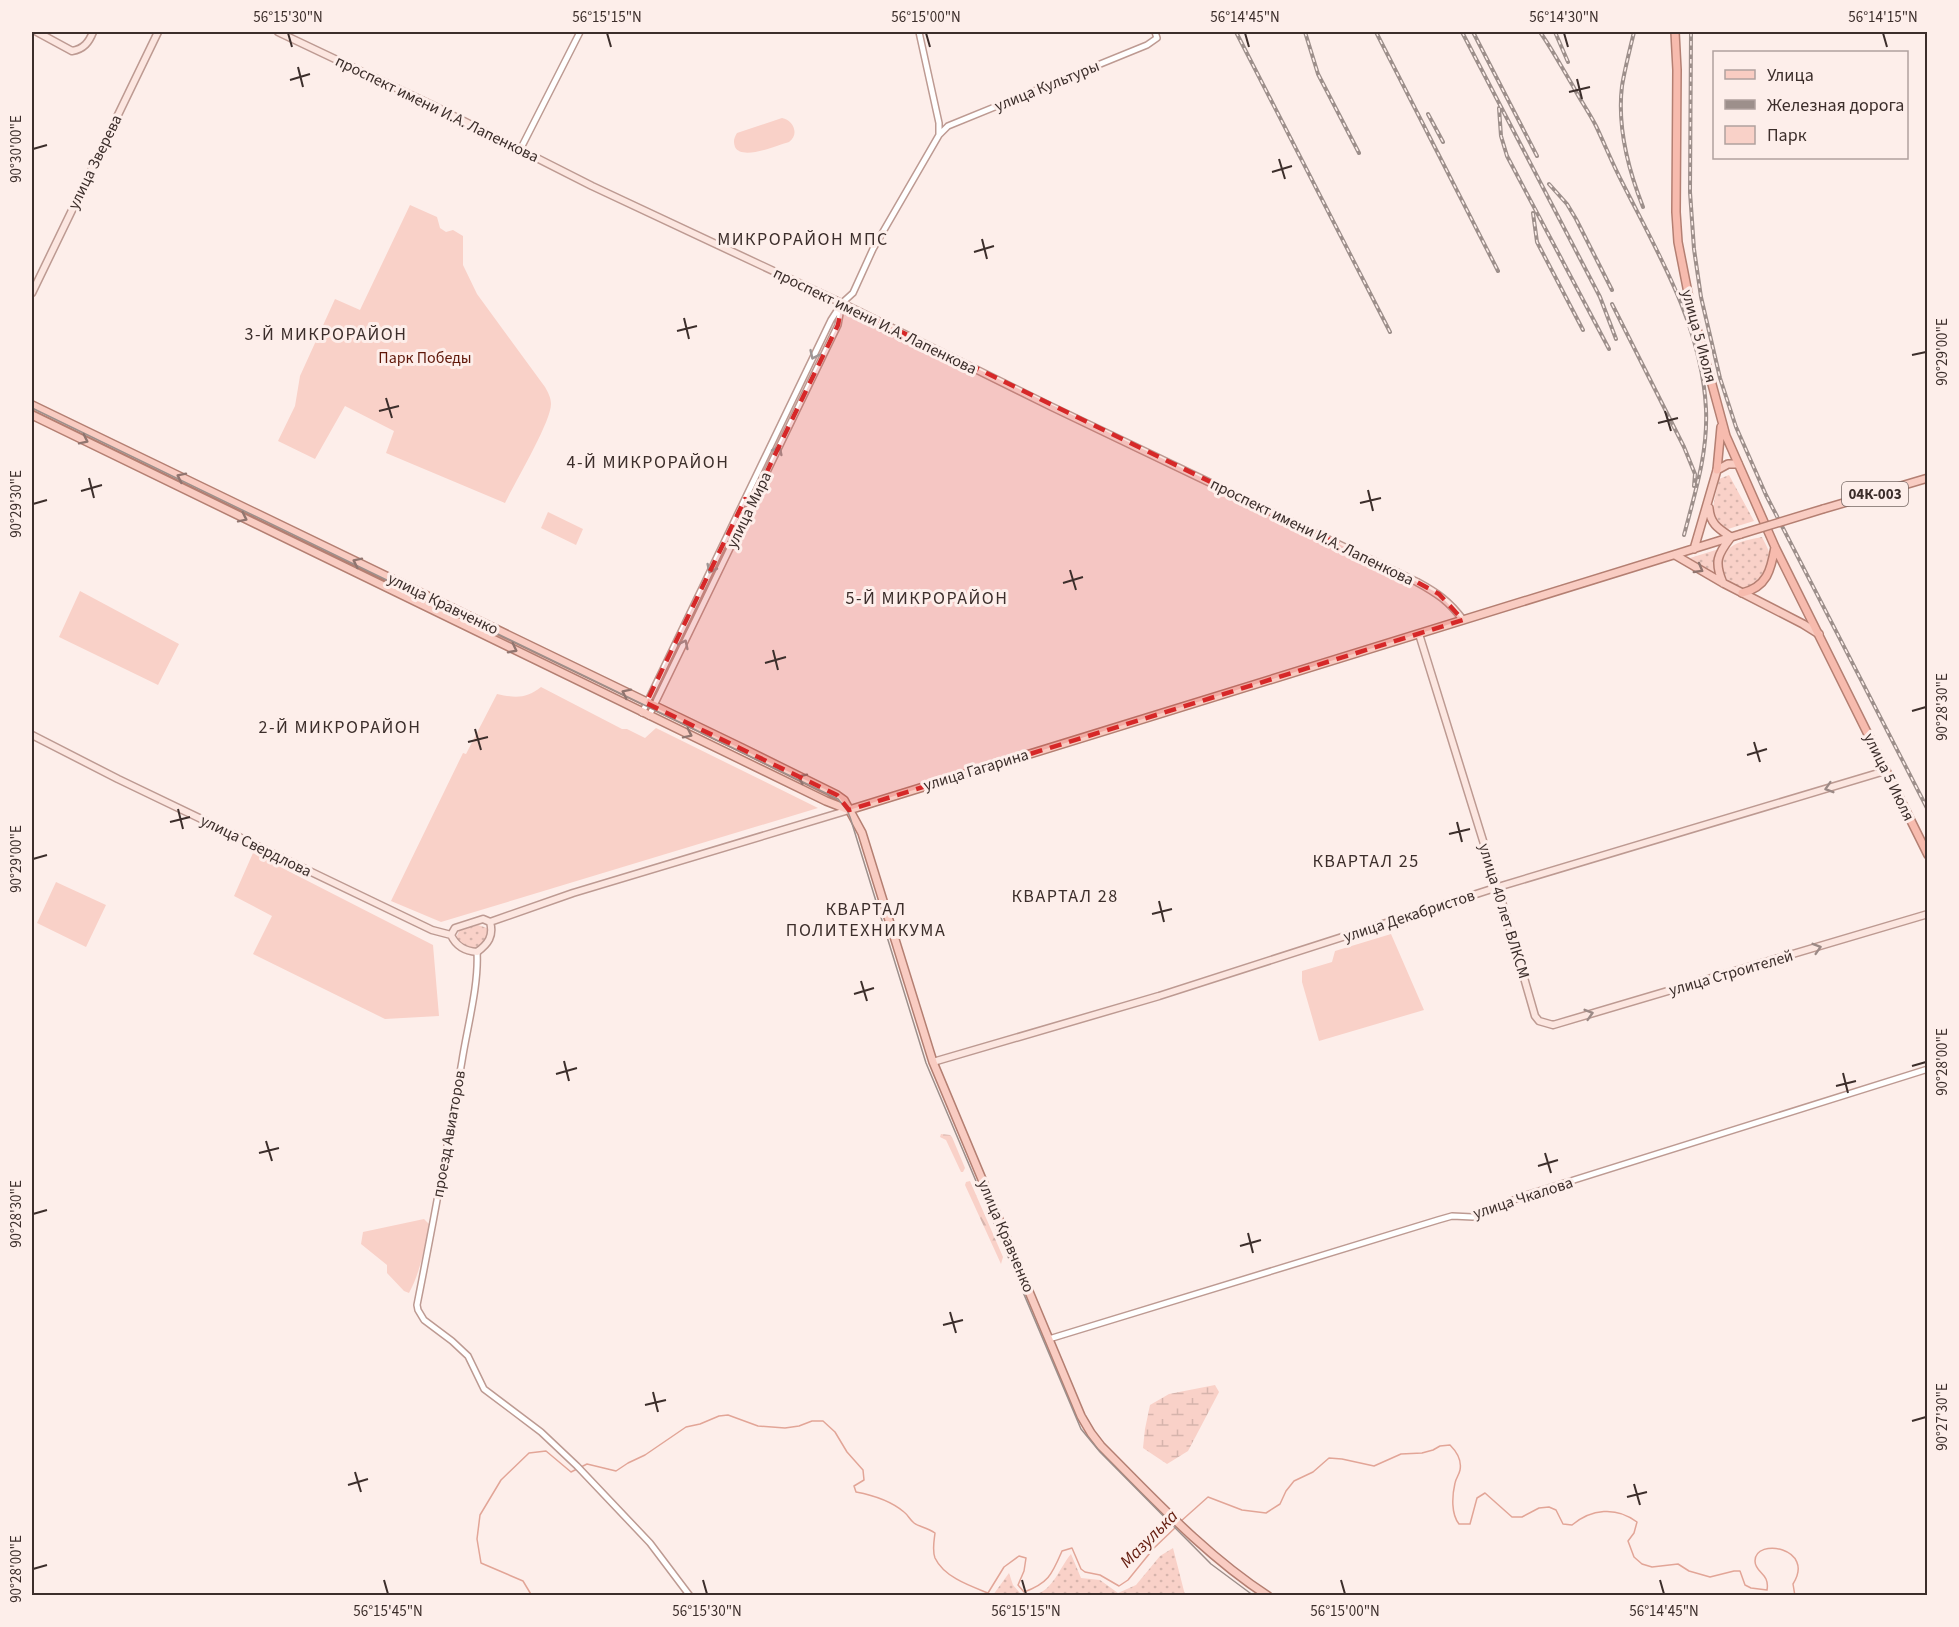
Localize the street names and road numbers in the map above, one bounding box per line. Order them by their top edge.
street label: проспект имени И.А. Лапенкова [332,50,542,168]
street label: улица Культуры [991,55,1103,117]
street label: улица Зверева [63,111,127,213]
street label: проспект имени И.А. Лапенкова [770,262,980,380]
street label: улица 5 Июля [1676,287,1722,385]
street label: улица Мира [721,468,777,552]
street label: проспект имени И.А. Лапенкова [1207,473,1417,591]
road number: 04К-003 [1842,482,1908,506]
street label: улица Кравченко [384,568,502,640]
street label: улица 5 Июля [1858,729,1920,825]
street label: улица Гагарина [921,744,1031,796]
street label: улица Свердлова [197,810,315,882]
street label: улица 40 лет ВЛКСМ [1473,841,1535,981]
street label: улица Декабристов [1340,884,1478,948]
street label: улица Строителей [1666,945,1796,1001]
street label: проезд Авиаторов [427,1069,471,1199]
street label: улица Чкалова [1470,1171,1576,1225]
street label: улица Кравченко [972,1176,1040,1296]

